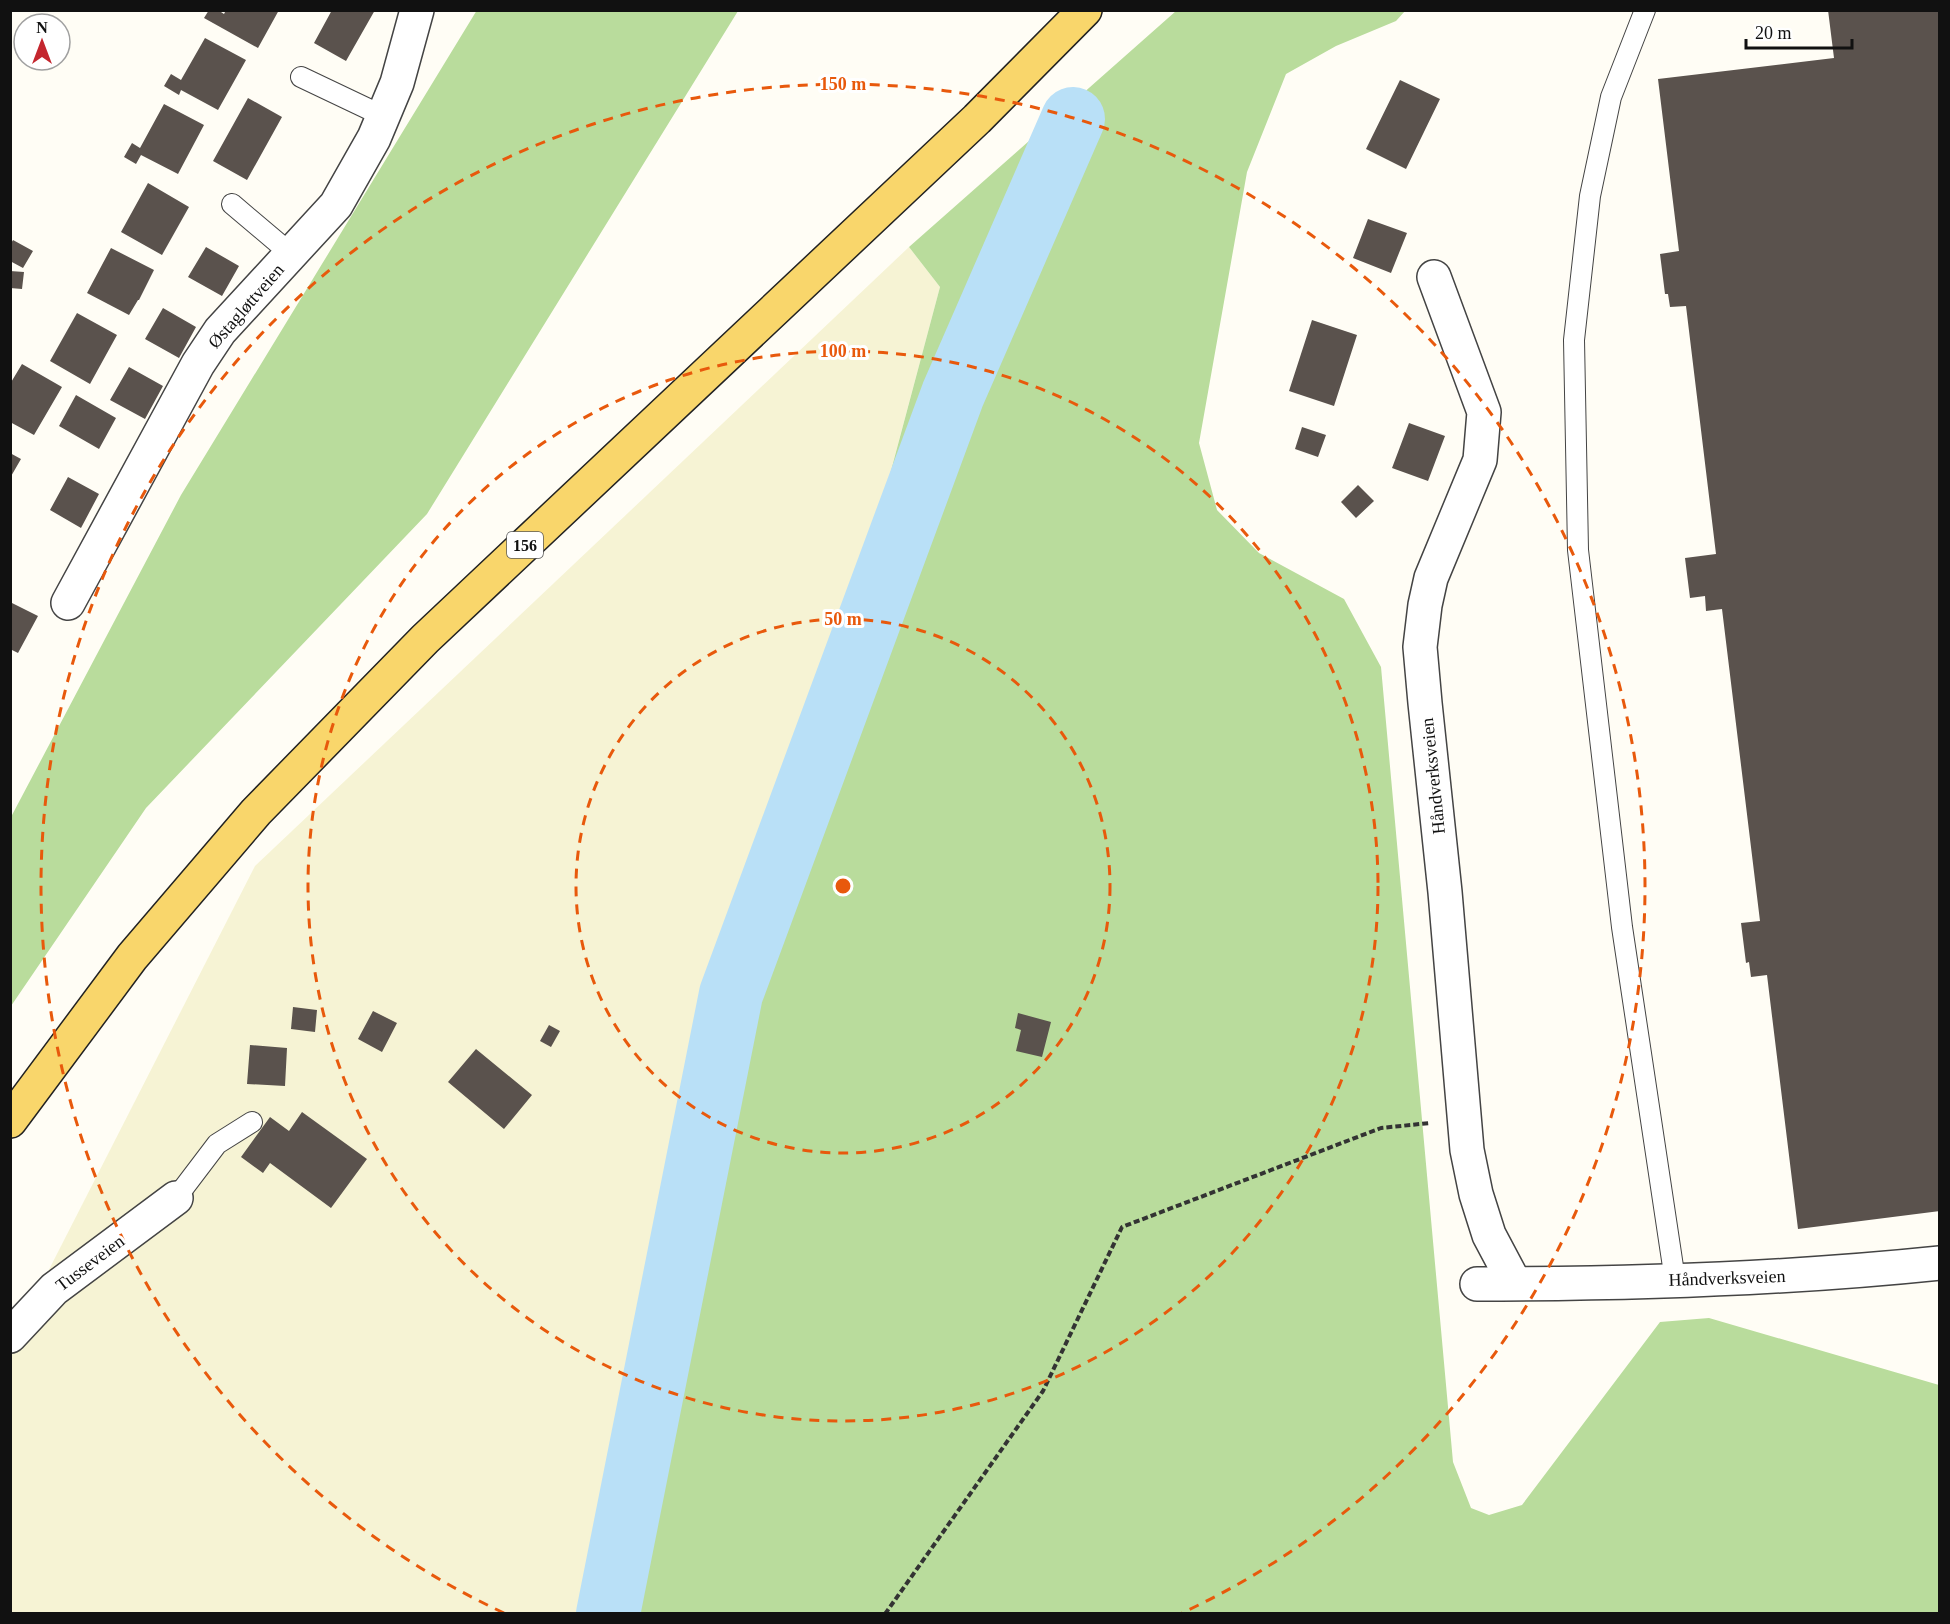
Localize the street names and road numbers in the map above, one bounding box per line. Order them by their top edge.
street label: Østagløttveien [204,260,288,352]
road number: 156 [507,532,543,558]
street label: Håndverksveien [1417,717,1449,835]
street label: Tusseveien [52,1231,128,1295]
street label: Håndverksveien [1668,1266,1786,1290]

